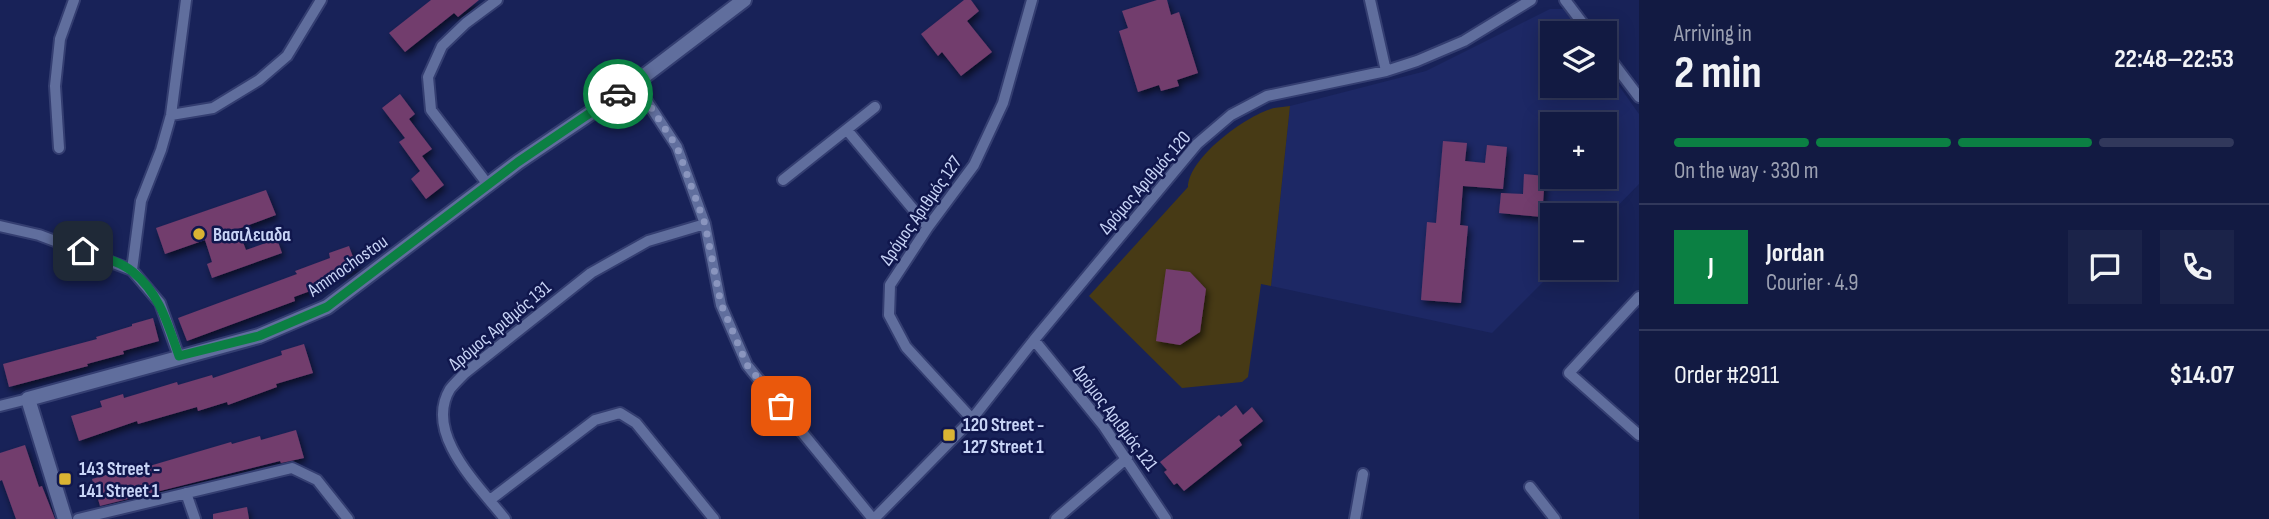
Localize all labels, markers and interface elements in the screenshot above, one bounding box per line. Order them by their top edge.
text: Arriving in [1674,20,1752,48]
map controls [1540,21,1617,280]
button: layers [1540,21,1617,98]
text: 22:48–22:53 [2114,44,2234,75]
text: 2 min [1674,46,1762,101]
courier [583,59,653,129]
icon: car [599,75,637,113]
button: + [1540,112,1617,189]
street label: Δρόμος Αριθμός 120 [1094,127,1196,239]
street label: Δρόμος Αριθμός 127 [875,151,968,270]
text: On the way · 330 m [1674,157,1819,185]
button: − [1540,203,1617,280]
pin [53,221,113,281]
place label: Βασιλειαδα [213,224,291,247]
marker: Βασιλειαδα [191,226,207,242]
street label: Ammochostou [302,230,392,303]
button: chat [2068,230,2142,304]
button: phone [2160,230,2234,304]
icon: home [64,232,102,270]
text: Jordan [1766,238,1824,269]
text: J [1708,252,1714,283]
text: Courier · 4.9 [1766,269,1858,297]
street label: Δρόμος Αριθμός 131 [444,276,556,376]
street label: Δρόμος Αριθμός 121 [1067,360,1162,476]
text: Order #2911 [1674,360,1779,391]
text: $14.07 [2169,360,2234,391]
pin [751,376,811,436]
icon: bag [762,387,800,425]
place label: 120 Street - 127 Street 1 [963,414,1044,459]
marker: 120 Street - 127 Street 1 [941,427,957,443]
place label: 143 Street - 141 Street 1 [79,458,160,503]
marker: 143 Street - 141 Street 1 [57,471,73,487]

